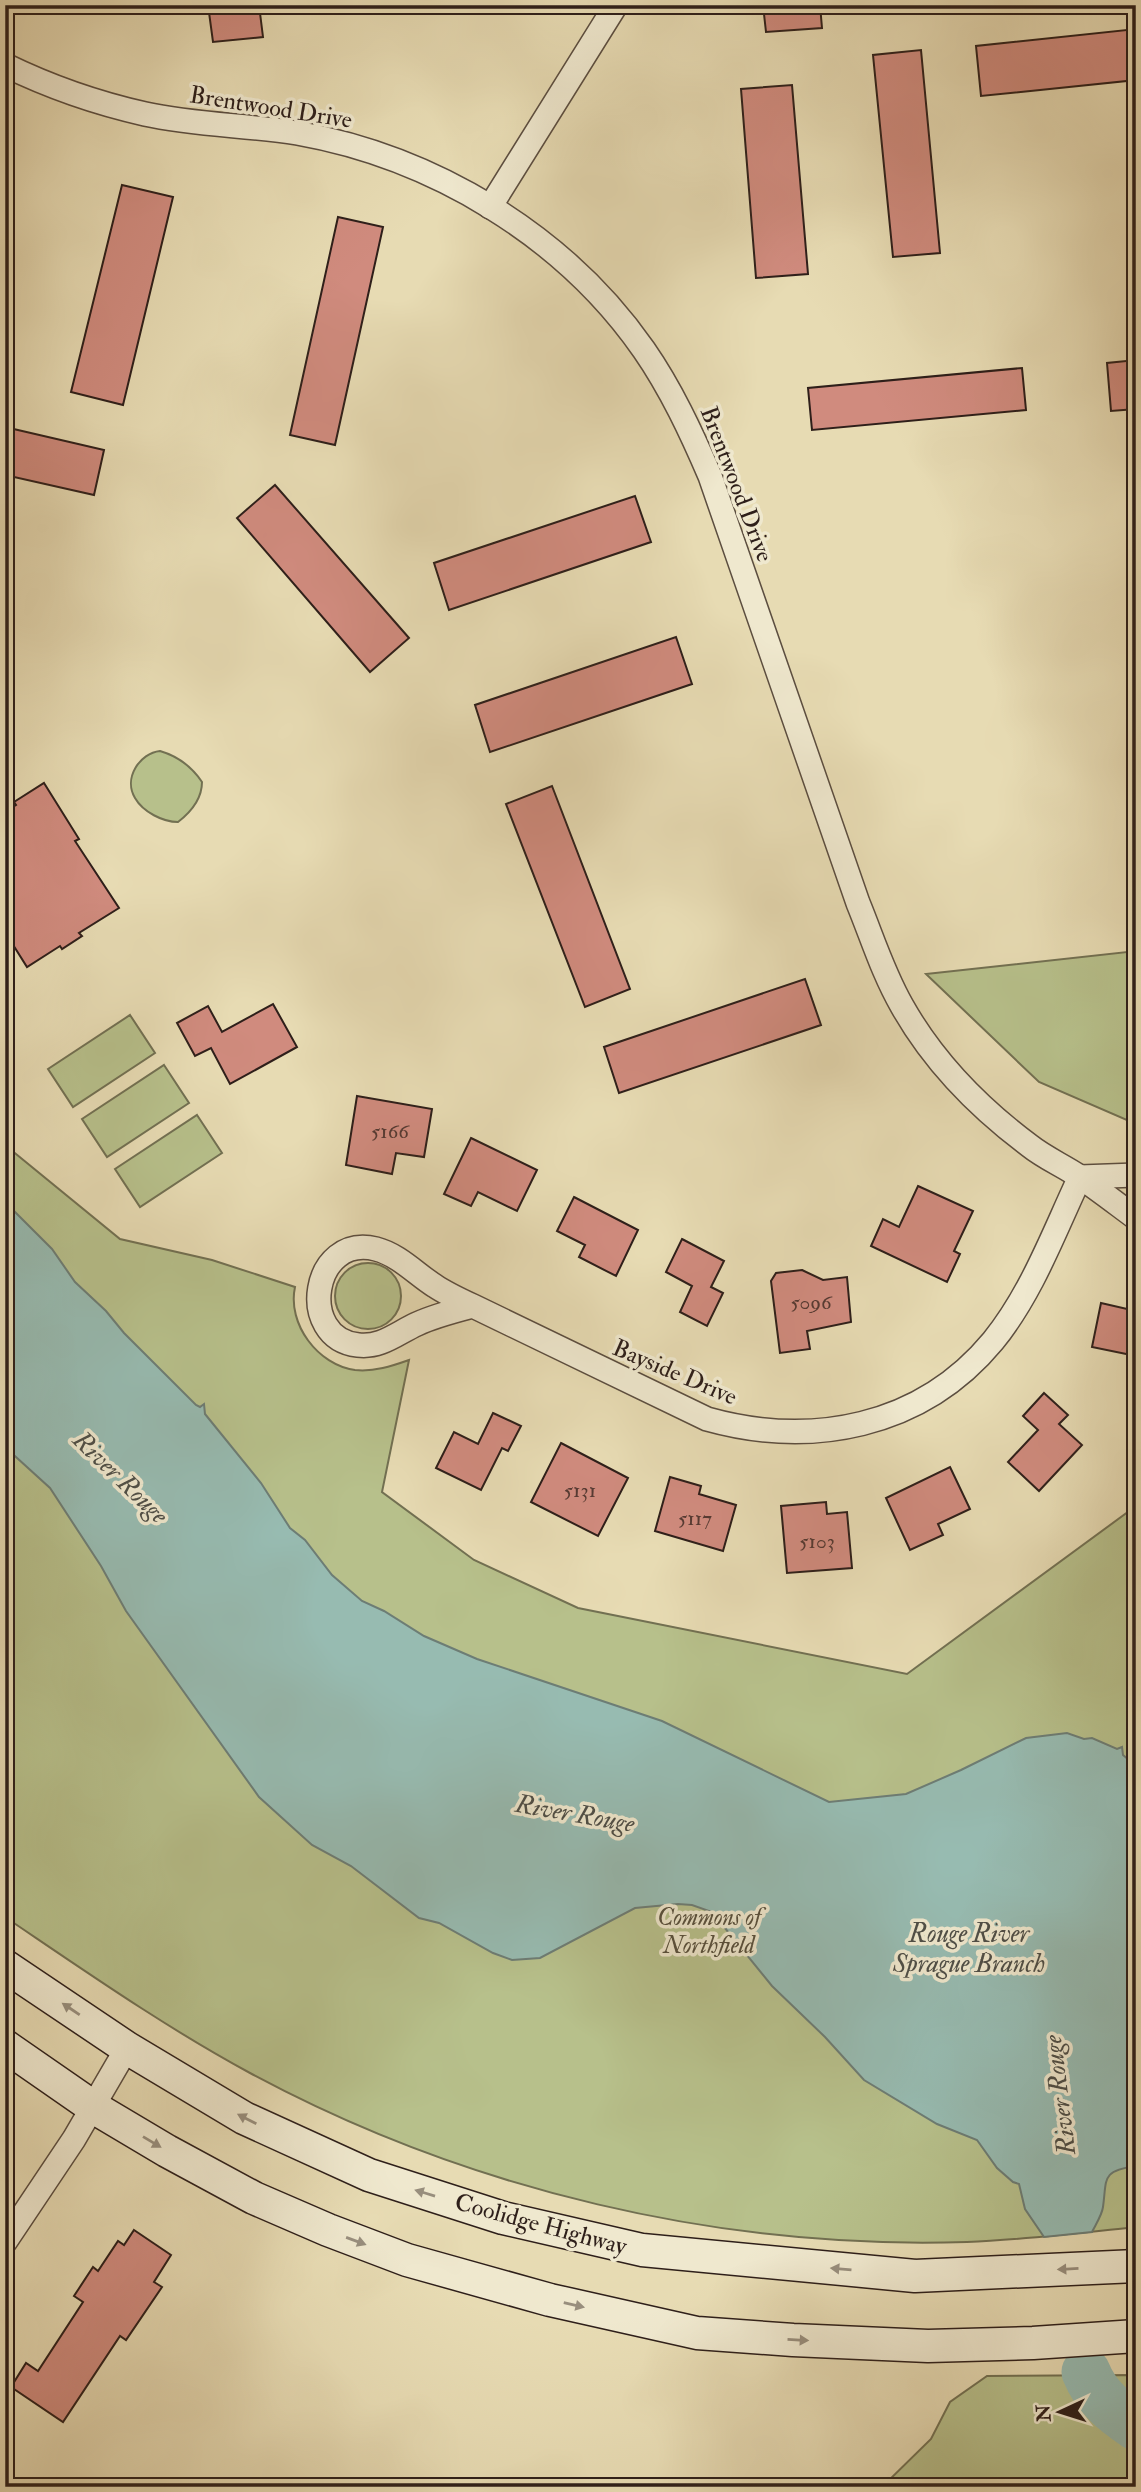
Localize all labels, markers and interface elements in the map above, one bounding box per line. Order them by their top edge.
street label: Brentwood Drive [187,79,354,136]
street label: Brentwood Drive [693,402,780,566]
house number: 5166 [371,1118,410,1145]
house number: 5096 [790,1289,833,1316]
street label: Bayside Drive [608,1332,742,1413]
water label: River Rouge [65,1424,175,1531]
house number: 5131 [564,1477,596,1504]
house number: 5117 [678,1505,712,1532]
house number: 5103 [799,1528,835,1555]
water label: River Rouge [512,1788,637,1840]
park label: Commons of Northfield [657,1902,767,1961]
water label: Rouge River Sprague Branch [892,1918,1045,1980]
one-way arrow [61,2003,81,2016]
water label: River Rouge [1037,2033,1083,2158]
one-way arrow [237,2114,257,2126]
one-way arrow [142,2136,161,2148]
street label: Coolidge Highway [451,2187,631,2262]
one-way arrow [415,2188,436,2198]
one-way arrow [346,2235,367,2246]
one-way arrow [829,2263,851,2274]
one-way arrow [1056,2264,1078,2275]
one-way arrow [563,2300,585,2311]
one-way arrow [788,2335,810,2346]
north arrow [1026,2376,1096,2446]
text: N [1031,2403,1057,2423]

